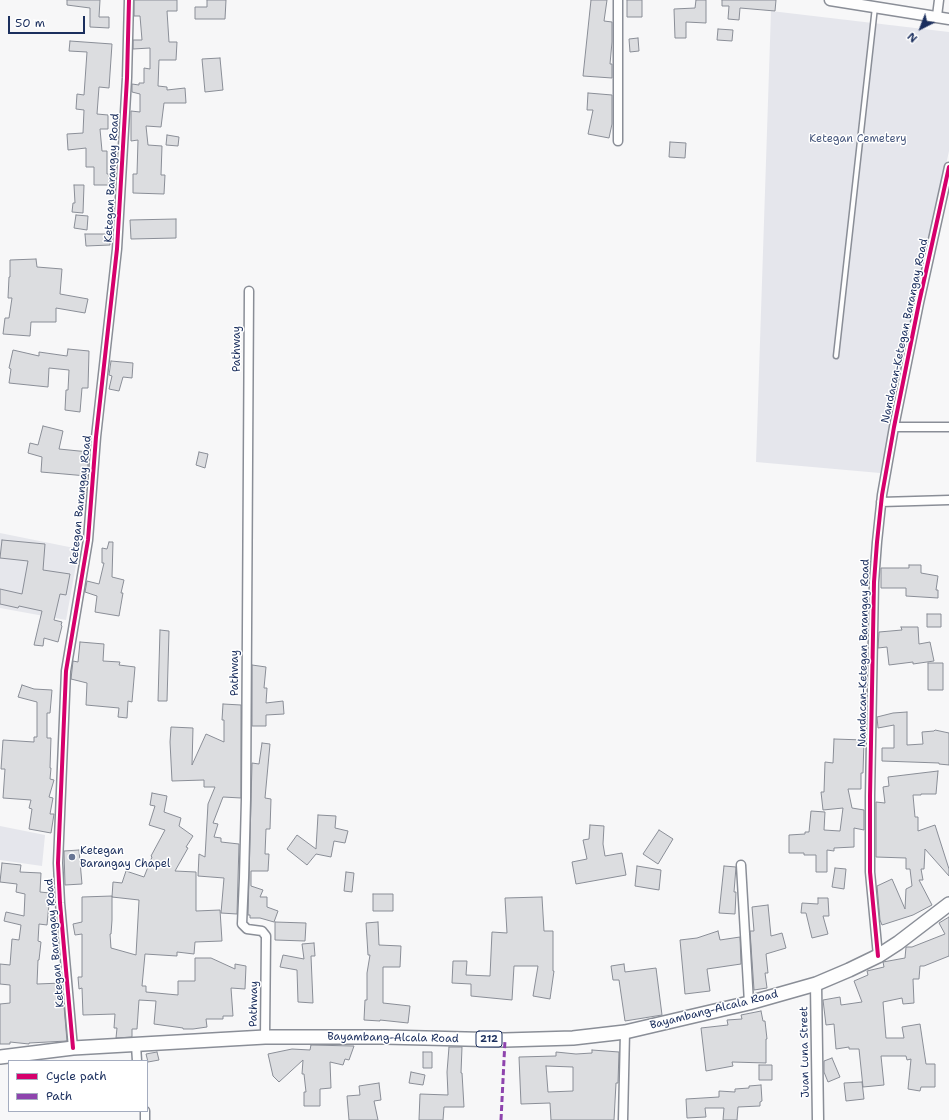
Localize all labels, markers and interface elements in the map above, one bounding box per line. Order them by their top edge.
scale bar [10,8,87,34]
north arrow [901,8,941,48]
text: 50 m [15,15,45,31]
text: N [904,29,921,46]
street label: Ketegan Barangay Road [102,113,122,243]
park label: Ketegan Cemetery [809,132,907,146]
street label: Nandacan-Ketegan Barangay Road [879,238,931,424]
street label: Pathway [230,326,244,372]
street label: Ketegan Barangay Road [68,435,94,565]
street label: Nandacan-Ketegan Barangay Road [856,559,872,747]
street label: Pathway [228,650,242,696]
place label: Ketegan Barangay Chapel [80,844,170,870]
marker: Ketegan Barangay Chapel [67,852,77,862]
street label: Ketegan Barangay Road [43,878,67,1008]
street label: Pathway [247,981,261,1027]
street label: Bayambang-Alcala Road [649,988,779,1032]
street label: Juan Luna Street [798,1006,812,1098]
street label: Bayambang-Alcala Road [327,1030,459,1046]
road number: 212 [476,1031,502,1047]
legend [8,1060,148,1112]
text: Cycle path [46,1068,107,1084]
text: Path [46,1088,72,1104]

